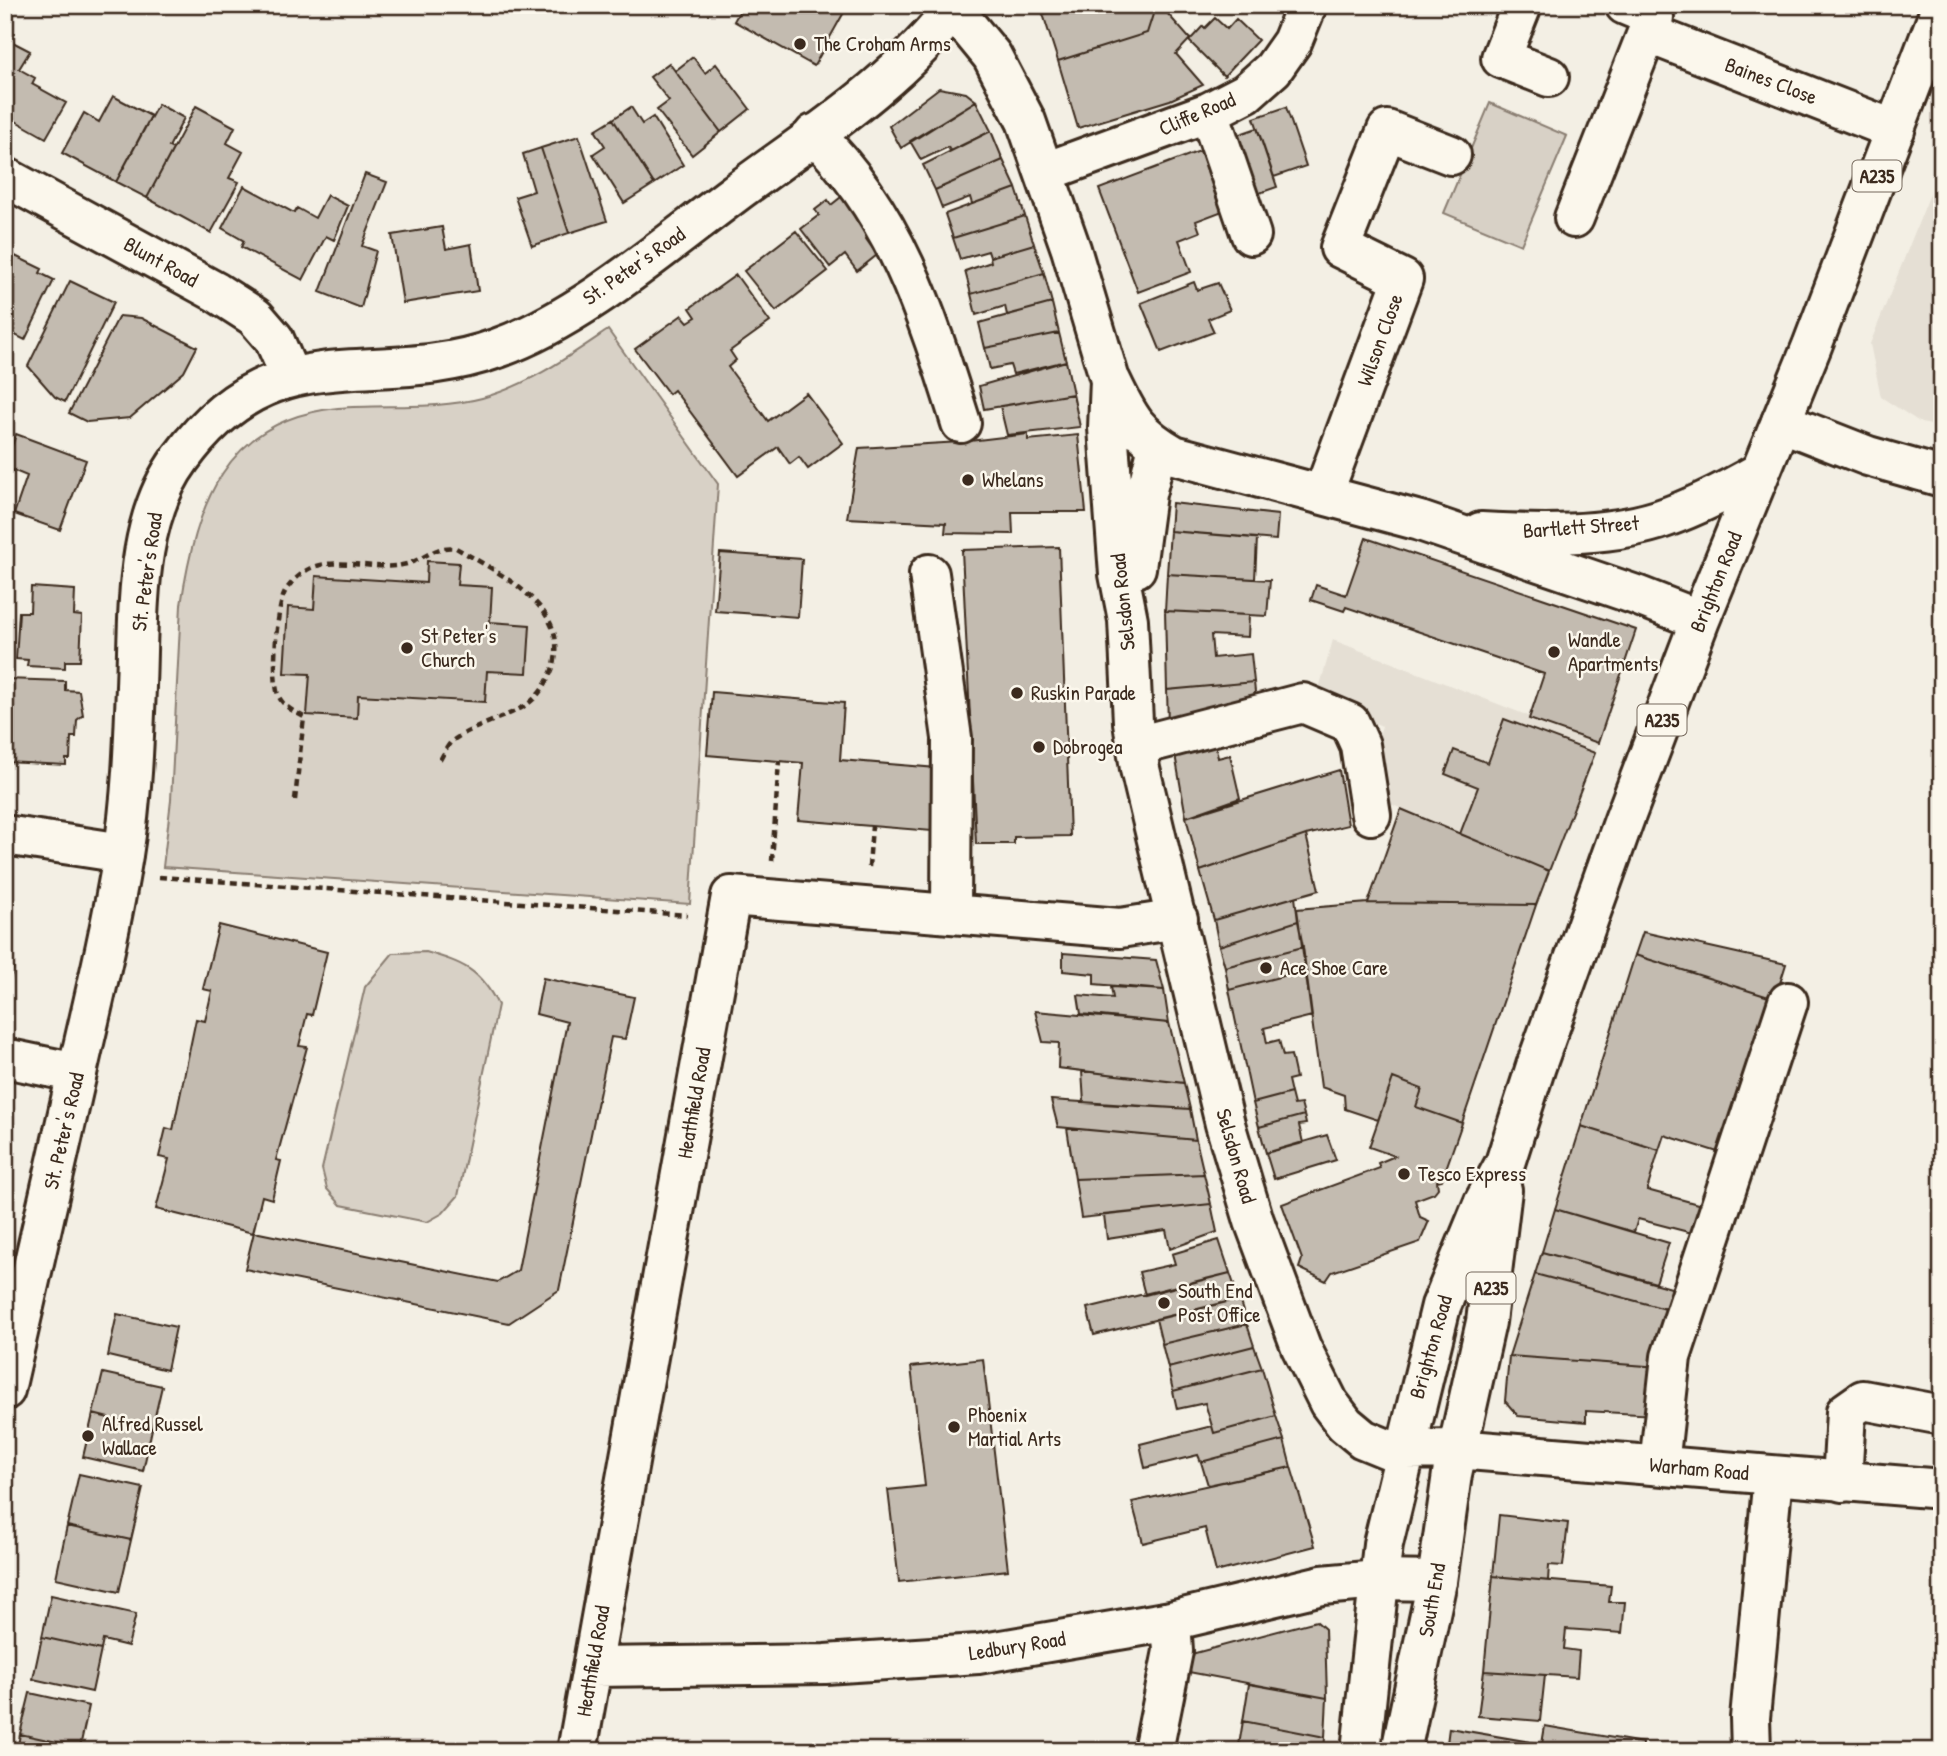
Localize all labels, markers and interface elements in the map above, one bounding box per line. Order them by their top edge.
place label: The Croham Arms [814,29,951,58]
marker: The Croham Arms [792,36,808,52]
street label: Baines Close [1721,50,1821,111]
street label: Cliffe Road [1154,84,1239,143]
road number: A235 [1853,160,1902,192]
street label: St. Peter's Road [577,220,691,312]
street label: Blunt Road [119,229,204,294]
street label: Wilson Close [1349,290,1410,390]
place label: Whelans [982,465,1044,494]
marker: Whelans [960,472,976,488]
street label: Bartlett Street [1522,508,1641,545]
street label: St. Peter's Road [124,511,169,633]
street label: Brighton Road [1682,527,1749,636]
street label: Selsdon Road [1103,552,1142,652]
place label: St Peter's Church [421,621,496,674]
place label: Wandle Apartments [1568,625,1658,678]
marker: St Peter's Church [399,640,415,656]
marker: Wandle Apartments [1546,644,1562,660]
place label: Ruskin Parade [1031,678,1136,707]
marker: Ruskin Parade [1009,685,1025,701]
road number: A235 [1638,705,1686,736]
place label: Dobrogea [1053,732,1123,761]
marker: Dobrogea [1031,739,1047,755]
place label: Ace Shoe Care [1280,953,1388,982]
marker: Ace Shoe Care [1258,960,1274,976]
street label: Heathfield Road [669,1045,718,1161]
street label: St. Peter's Road [36,1070,91,1192]
street label: Selsdon Road [1209,1105,1264,1207]
place label: Tesco Express [1418,1159,1526,1188]
marker: Tesco Express [1396,1166,1412,1182]
road number: A235 [1466,1272,1516,1304]
place label: South End Post Office [1178,1276,1261,1329]
street label: Brighton Road [1402,1292,1459,1402]
marker: South End Post Office [1156,1295,1172,1311]
place label: Phoenix Martial Arts [968,1400,1061,1453]
place label: Alfred Russel Wallace [102,1409,203,1462]
marker: Phoenix Martial Arts [946,1419,962,1435]
marker: Alfred Russel Wallace [80,1428,96,1444]
street label: Warham Road [1648,1450,1750,1487]
street label: South End [1411,1561,1452,1639]
street label: Heathfield Road [568,1603,617,1719]
street label: Ledbury Road [966,1624,1067,1667]

